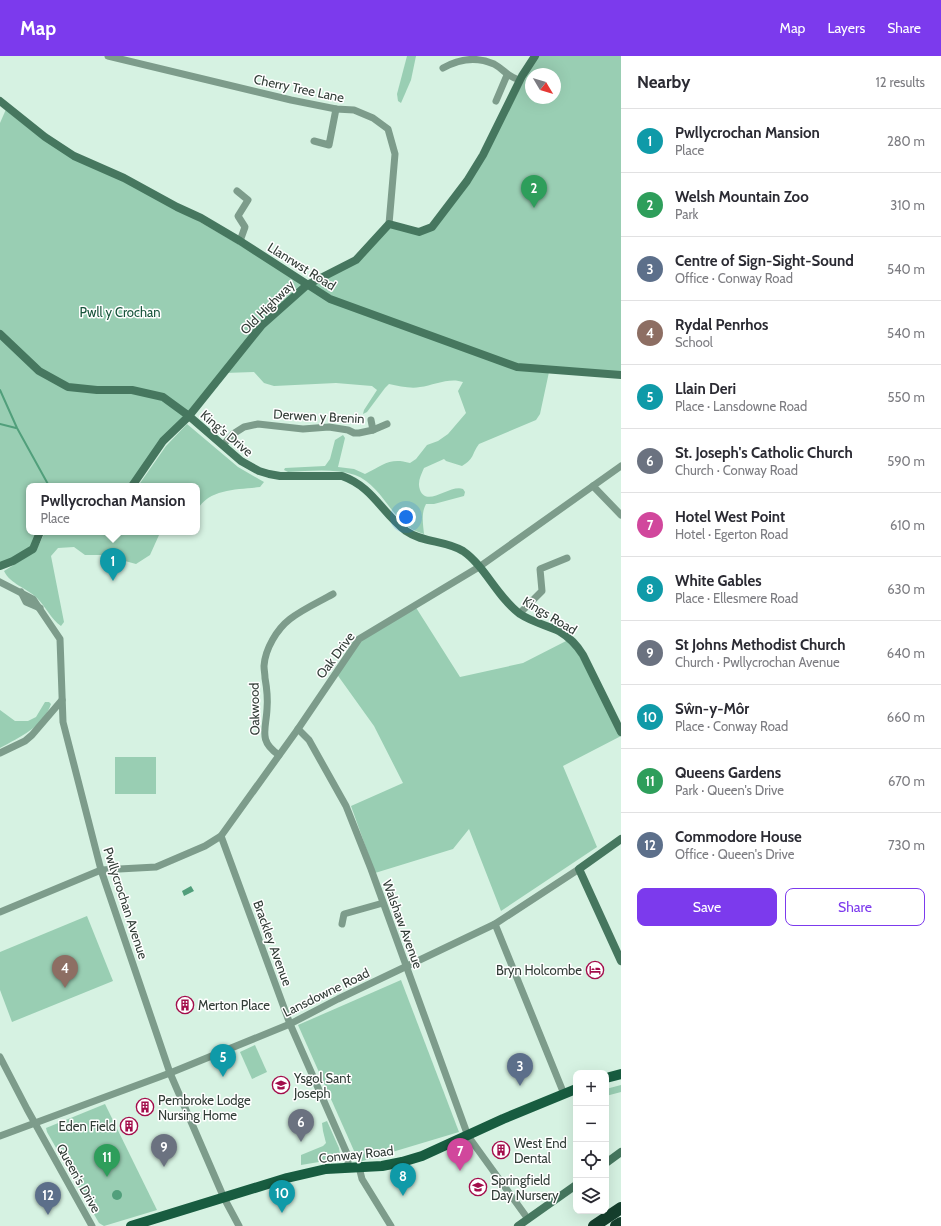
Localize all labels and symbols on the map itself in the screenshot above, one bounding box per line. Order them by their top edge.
north arrow [525,68,561,104]
street label: Cherry Tree Lane [252,71,346,105]
pin: 2 [521,175,547,208]
street label: Llanrwst Road [265,239,339,293]
street label: Old Highway [237,276,298,337]
park label: Pwll y Crochan [80,304,160,320]
street label: King's Drive [197,406,257,460]
street label: Derwen y Brenin [273,406,365,426]
your location [396,507,416,527]
pin: 1 [100,548,126,581]
street label: Kings Road [520,593,580,637]
street label: Oak Drive [312,628,358,681]
street label: Oakwood [246,682,262,736]
street label: Pwllycrochan Avenue [100,845,152,961]
street label: Walshaw Avenue [380,877,427,971]
street label: Brackley Avenue [250,898,296,988]
pin: 4 [52,955,78,988]
hotel icon: Bryn Holcombe [585,960,605,980]
place label: Bryn Holcombe [496,962,582,978]
street label: Lansdowne Road [280,964,372,1020]
building icon: Merton Place [175,995,195,1015]
place label: Merton Place [198,997,270,1013]
pin: 5 [210,1044,236,1077]
pin: 3 [507,1053,533,1086]
place label: Ysgol Sant Joseph [293,1070,351,1101]
school or university icon: Ysgol Sant Joseph [271,1075,291,1095]
place label: Pembroke Lodge Nursing Home [158,1092,251,1123]
building icon: Pembroke Lodge Nursing Home [135,1097,155,1117]
pin: 6 [288,1109,314,1142]
building icon: Eden Field [119,1116,139,1136]
place label: Eden Field [59,1118,116,1134]
pin: 9 [151,1134,177,1167]
place label: West End Dental [514,1135,567,1166]
pin: 7 [447,1138,473,1171]
building icon: West End Dental [491,1140,511,1160]
street label: Queen's Drive [53,1141,105,1216]
street label: Conway Road [318,1142,394,1166]
pin: 11 [94,1144,120,1177]
pin: 8 [390,1163,416,1196]
place label: Springfield Day Nursery [491,1172,559,1203]
school or university icon: Springfield Day Nursery [468,1177,488,1197]
pin: 10 [269,1180,295,1213]
pin: 12 [35,1182,61,1215]

